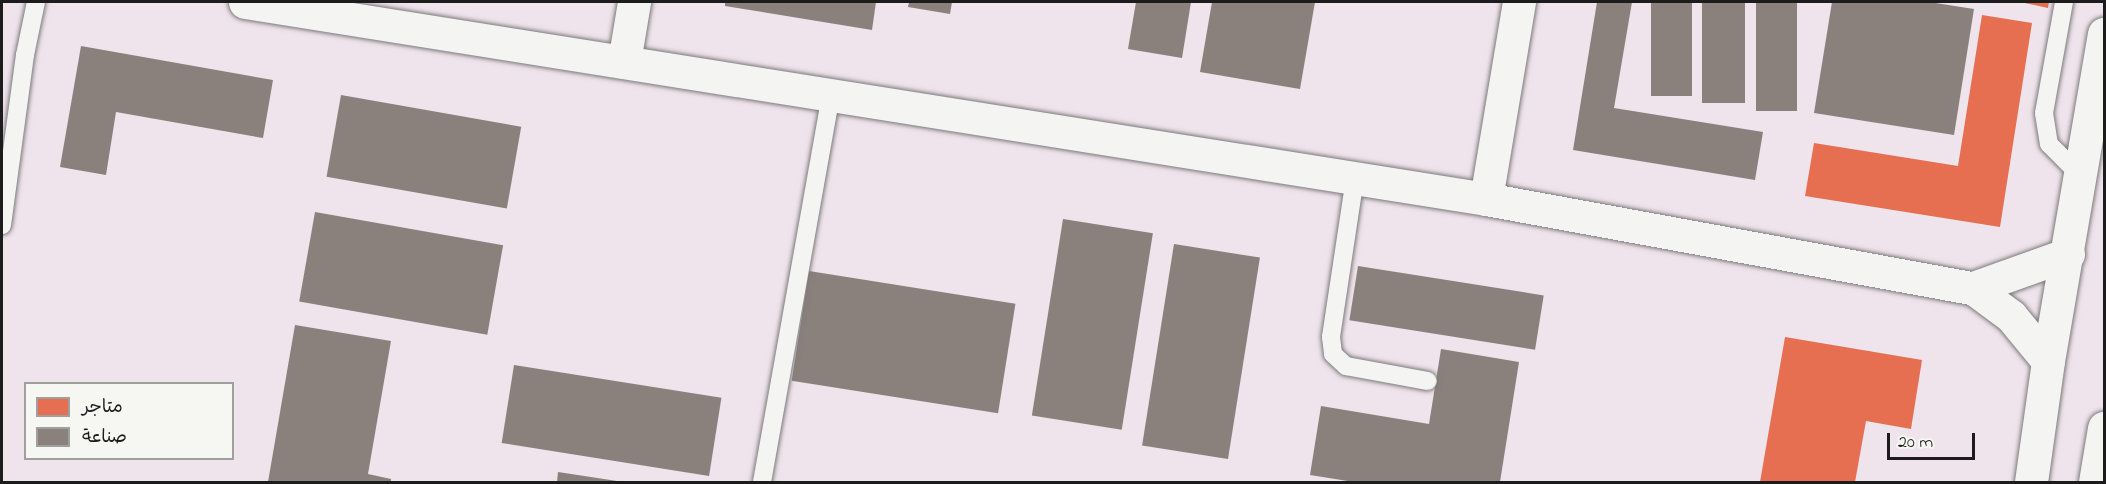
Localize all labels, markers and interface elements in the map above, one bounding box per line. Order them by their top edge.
legend [24,382,234,460]
text: متاجر [82,395,123,421]
scale bar [1890,421,1978,459]
text: صناعة [82,425,127,451]
text: 20 m [1898,430,1933,456]

